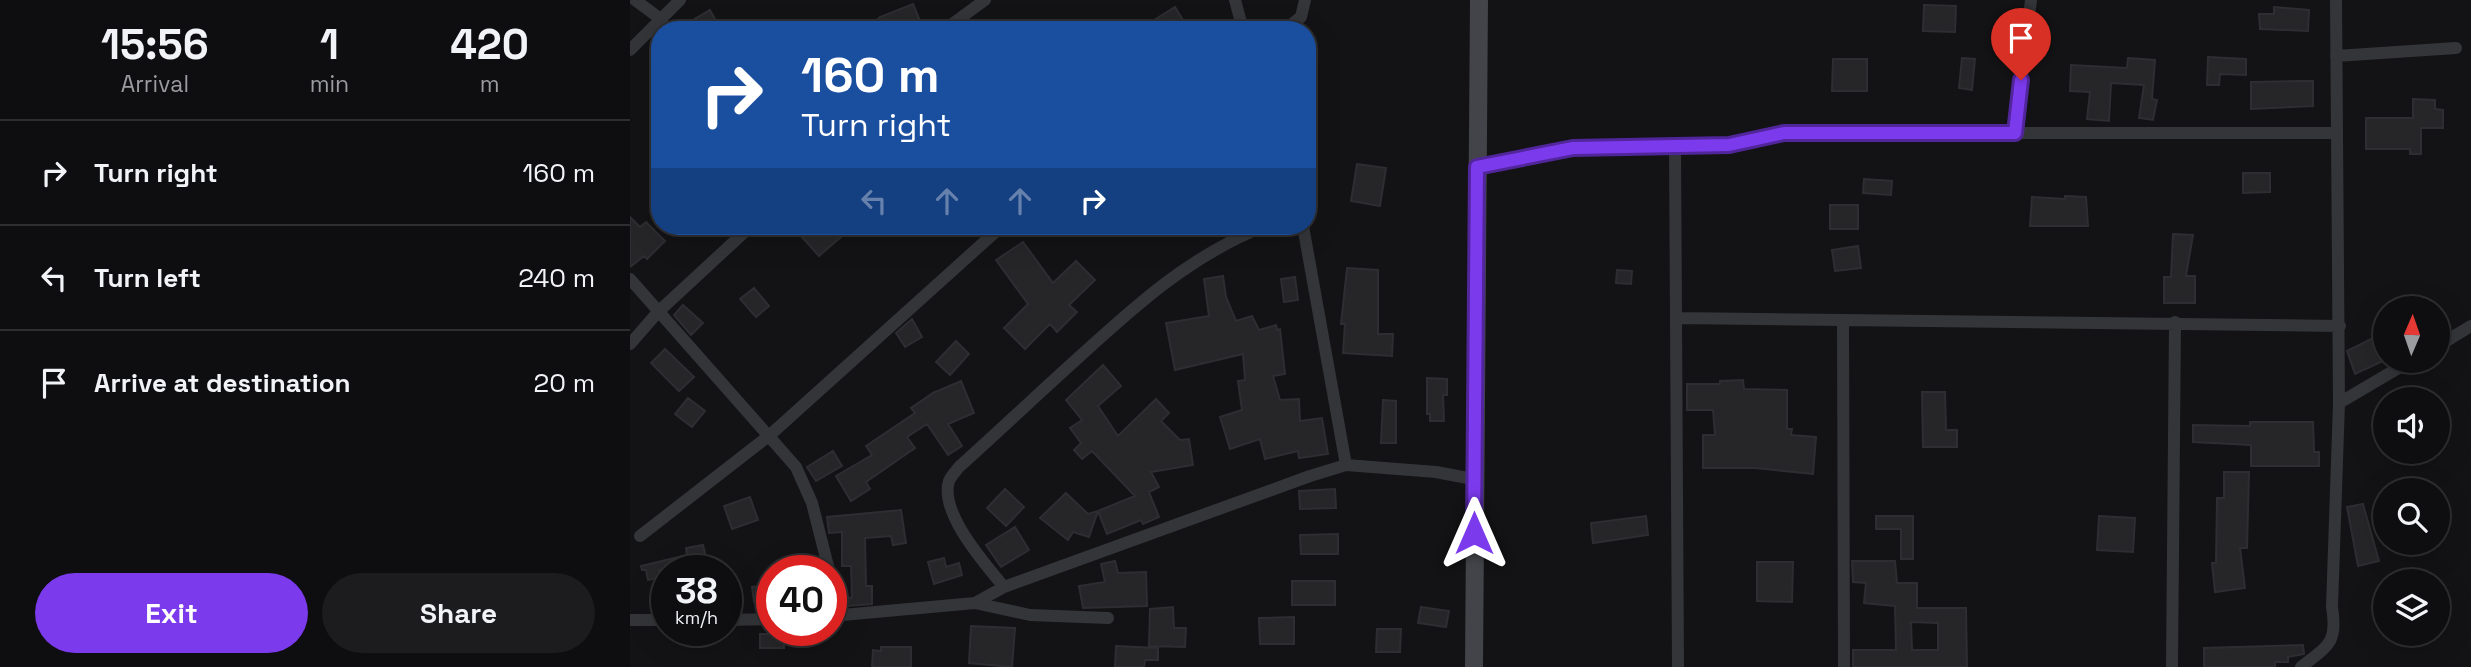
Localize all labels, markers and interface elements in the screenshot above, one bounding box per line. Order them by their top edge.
pin [1991,8,2051,80]
text: 15:56 [101,18,209,71]
text: 1 [320,18,339,71]
text: 420 [450,18,529,71]
icon: arrive [2002,19,2040,57]
text: 160 m [801,44,939,106]
icon: right [686,49,777,140]
text: Arrival [121,69,189,99]
text: min [310,69,349,99]
text: m [480,69,499,99]
text: Turn right [801,105,951,145]
icon: right [35,154,73,192]
text: Turn right [94,156,218,190]
text: 160 m [523,156,595,190]
icon: left [855,182,893,220]
icon: ahead [928,182,966,220]
icon: ahead [1001,182,1039,220]
icon: right [1074,182,1112,220]
icon: left [35,259,73,297]
text: Turn left [94,261,201,295]
text: 240 m [518,261,595,295]
north arrow [2373,296,2450,373]
map controls [2373,296,2450,646]
icon: arrive [35,364,73,402]
text: Arrive at destination [94,366,351,400]
text: 20 m [534,366,595,400]
button: sound [2373,387,2450,464]
button: search [2373,478,2450,555]
position arrow [1437,496,1511,570]
speed limit sign: 40 [756,555,847,646]
text: 38 [675,569,718,613]
button: layers [2373,569,2450,646]
button: Exit [35,573,308,653]
button: Share [322,573,595,653]
text: km/h [675,606,718,629]

